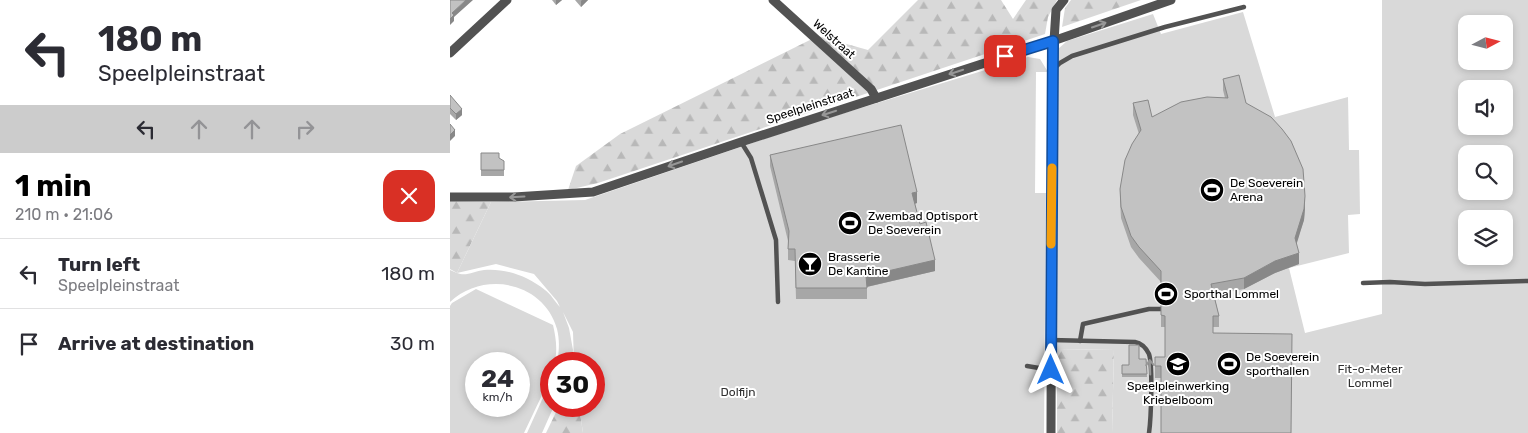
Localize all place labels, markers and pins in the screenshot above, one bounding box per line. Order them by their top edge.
pin [984,35,1026,77]
place label: De Soeverein Arena [1230,176,1303,204]
sports icon: De Soeverein Arena [1199,177,1225,203]
place label: Zwembad Optisport De Soeverein [868,209,978,237]
sports icon: Zwembad Optisport De Soeverein [837,210,863,236]
place label: Brasserie De Kantine [828,250,889,278]
bar icon: Brasserie De Kantine [797,251,823,277]
sports icon: Sporthal Lommel [1153,281,1179,307]
place label: Sporthal Lommel [1184,287,1279,301]
place label: De Soeverein sporthallen [1246,350,1319,378]
school or university icon: Speelpleinwerking Kriebelboom [1165,351,1191,377]
sports icon: De Soeverein sporthallen [1216,351,1242,377]
place label: Speelpleinwerking Kriebelboom [1127,379,1229,407]

